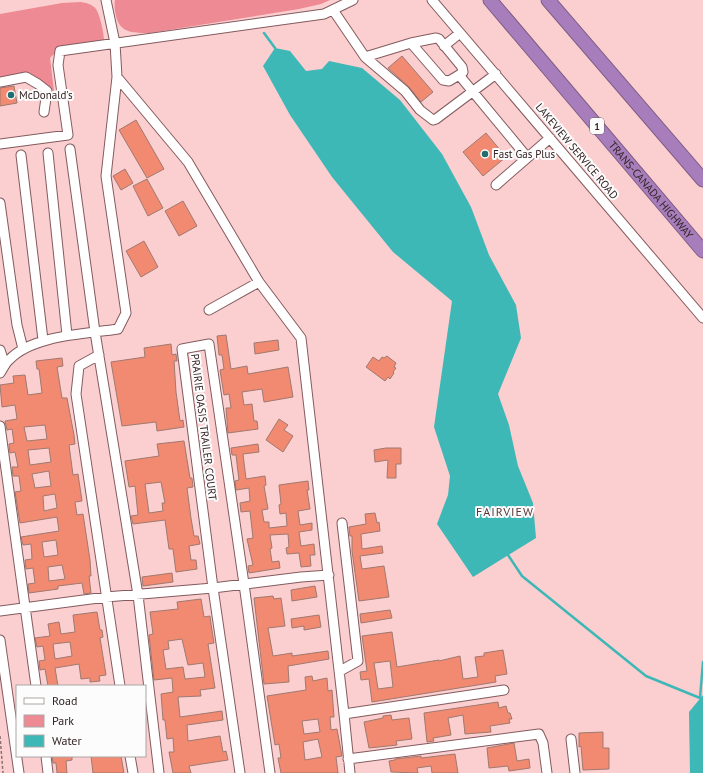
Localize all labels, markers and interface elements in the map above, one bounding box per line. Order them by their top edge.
place label: McDonald's [19,88,73,102]
marker: McDonald's [6,90,16,100]
street label: LAKEVIEW SERVICE ROAD [533,100,621,202]
road number: 1 [590,118,604,134]
street label: TRANS-CANADA HIGHWAY [606,138,697,242]
place label: Fast Gas Plus [493,147,555,161]
marker: Fast Gas Plus [480,149,490,159]
street label: PRAIRIE OASIS TRAILER COURT [188,353,220,501]
district label: FAIRVIEW [476,504,534,519]
legend [16,685,146,757]
text: Road [52,693,77,708]
text: Park [52,713,74,728]
text: Water [52,733,82,748]

